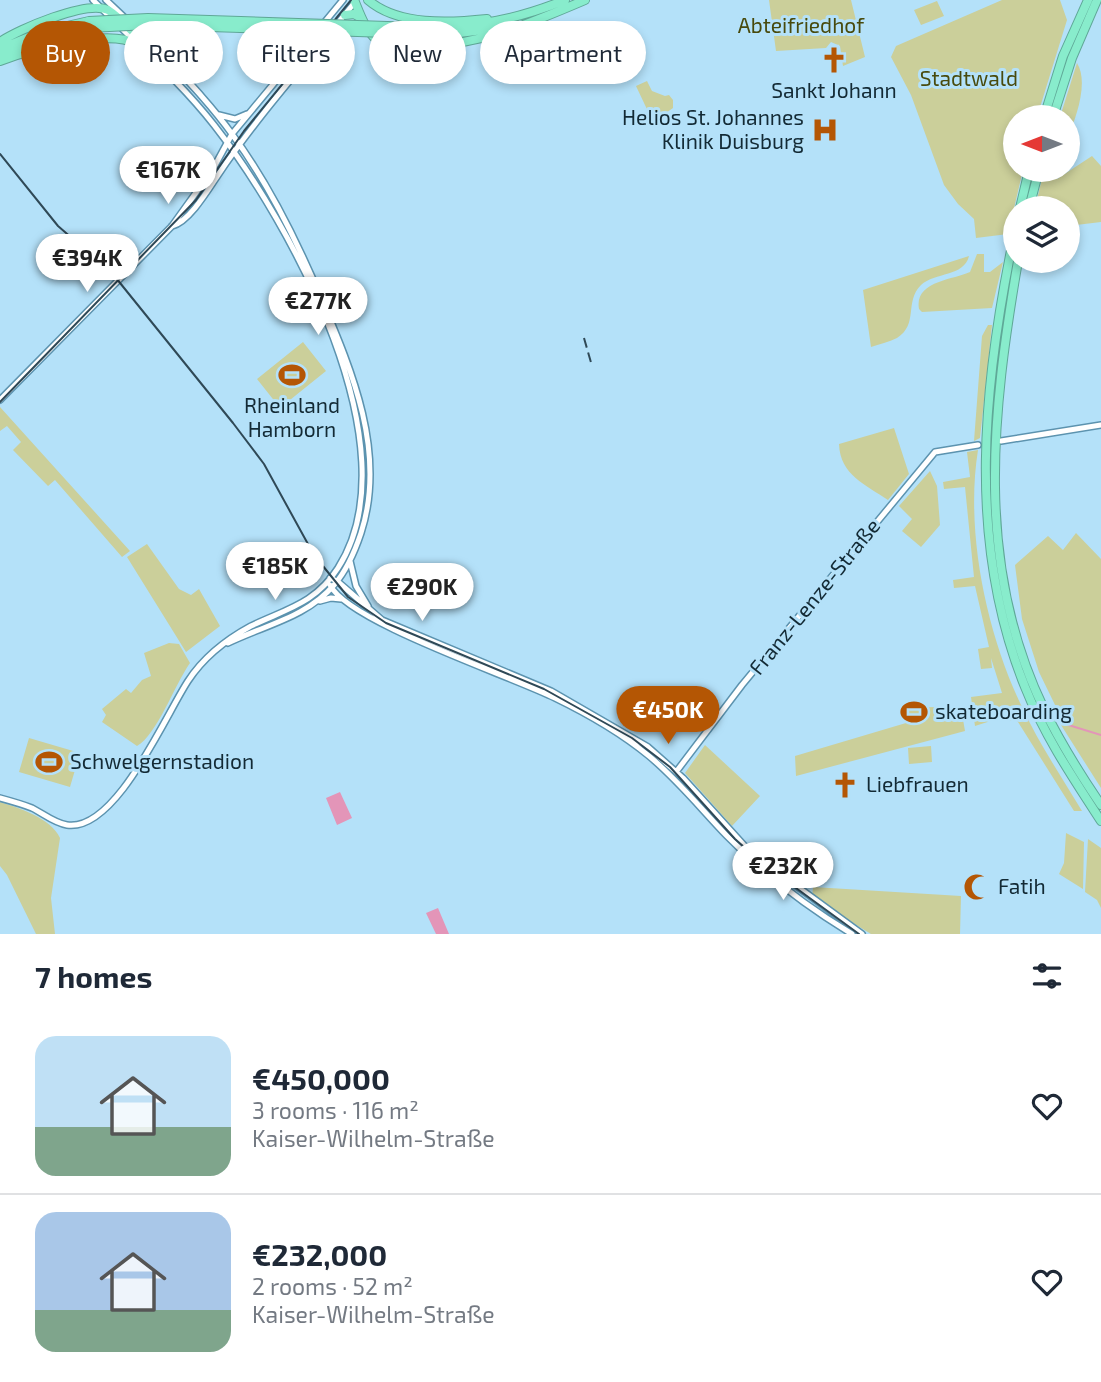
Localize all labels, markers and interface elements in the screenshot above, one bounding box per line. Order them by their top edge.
park label: Abteifriedhof [738,12,865,37]
chip: Buy [21,21,110,84]
chip: Rent [124,21,223,84]
chip: Filters [237,21,355,84]
chip: New [369,21,466,84]
chip: Apartment [480,21,646,84]
church icon: Sankt Johann [819,45,849,75]
park label: Stadtwald [920,65,1018,90]
place label: Sankt Johann [771,77,897,102]
place label: Helios St. Johannes Klinik Duisburg [622,104,804,153]
north arrow [1003,105,1080,182]
map controls [1003,105,1080,273]
hospital icon: Helios St. Johannes Klinik Duisburg [810,115,840,145]
pin: €167K [119,146,217,206]
text: €167K [136,155,201,183]
button: layers [1003,196,1080,273]
pin: €394K [38,234,136,294]
text: €394K [52,243,122,271]
pin: €277K [269,278,367,337]
text: €277K [285,286,352,314]
sports icon: Rheinland Hamborn [277,360,307,390]
place label: Rheinland Hamborn [244,392,340,441]
street label: Franz-Lenze-Straße [743,513,884,679]
pin: €185K [226,542,324,602]
text: €185K [242,551,308,579]
pin: €290K [373,564,471,623]
text: €290K [387,572,457,600]
pin: €450K [619,686,717,746]
text: €450K [632,695,704,723]
sports icon: skateboarding [899,697,929,727]
place label: skateboarding [935,698,1072,723]
sports icon: Schwelgernstadion [34,747,64,777]
place label: Schwelgernstadion [70,748,254,773]
church icon: Liebfrauen [830,770,860,800]
place label: Liebfrauen [866,771,969,796]
pin: €232K [734,842,832,902]
text: €232K [748,851,818,879]
mosque icon: Fatih [962,872,992,902]
place label: Fatih [998,873,1046,898]
icon: filters [1028,957,1066,995]
text: 7 homes [35,958,152,994]
text: €450,000 [252,1060,390,1096]
icon: home [91,1064,175,1148]
icon: heart [1028,1087,1066,1125]
text: 3 rooms · 116 m² [252,1096,419,1124]
text: Kaiser-Wilhelm-Straße [252,1124,495,1152]
text: €232,000 [252,1236,387,1272]
icon: home [91,1240,175,1324]
icon: heart [1028,1263,1066,1301]
text: 2 rooms · 52 m² [252,1272,413,1300]
text: Kaiser-Wilhelm-Straße [252,1300,495,1328]

